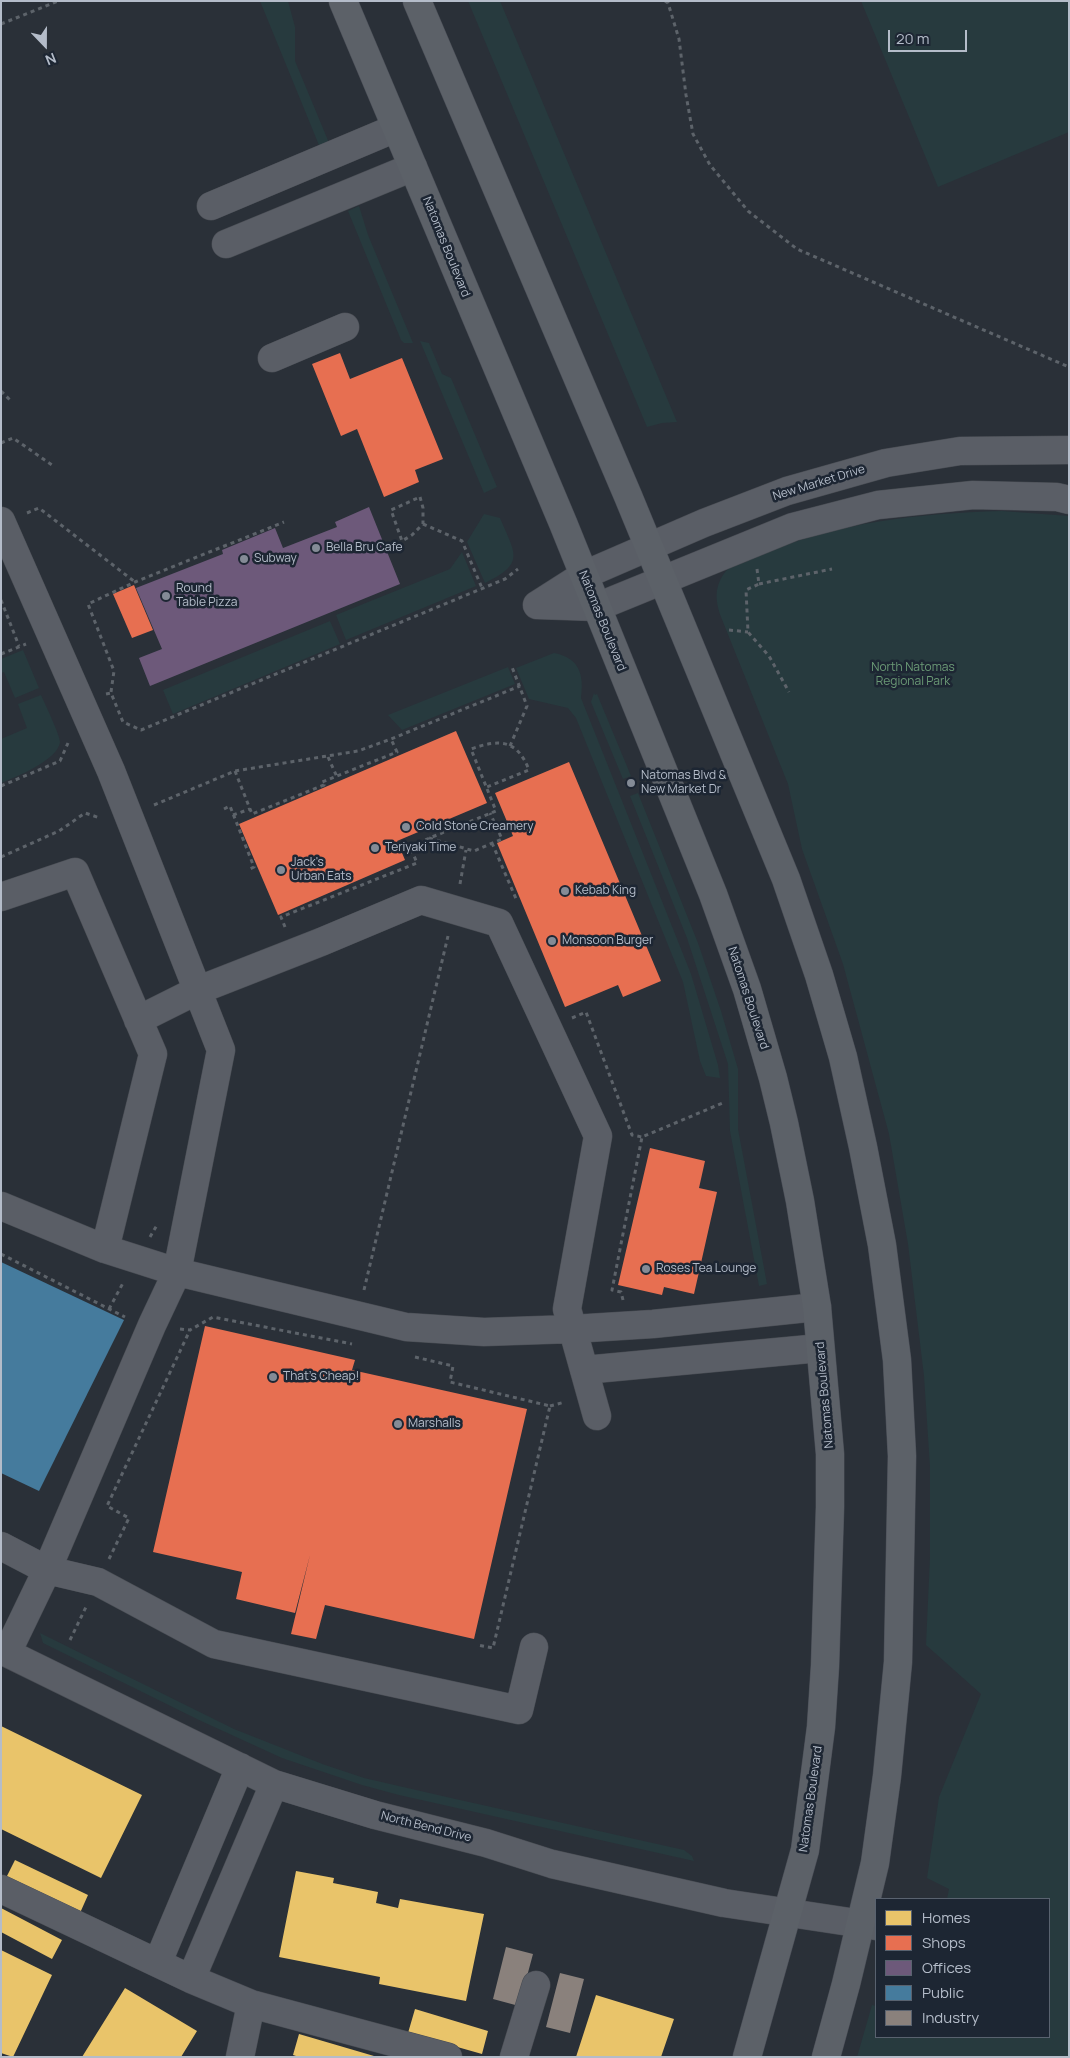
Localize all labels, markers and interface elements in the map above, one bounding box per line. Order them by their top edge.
north arrow [20,20,70,70]
scale bar [890,20,969,52]
text: 20 m [896,28,929,49]
text: N [43,49,59,70]
street label: Natomas Boulevard [419,195,473,299]
street label: New Market Drive [771,462,867,504]
place label: Bella Bru Cafe [326,541,403,555]
marker: Bella Bru Cafe [310,542,322,554]
place label: Subway [254,552,297,566]
marker: Subway [238,553,250,565]
street label: Natomas Boulevard [575,569,629,673]
place label: Round Table Pizza [176,582,237,610]
marker: Round Table Pizza [160,590,172,602]
park label: North Natomas Regional Park [871,661,955,689]
place label: Natomas Blvd & New Market Dr [641,769,726,797]
marker: Natomas Blvd & New Market Dr [625,777,637,789]
place label: Cold Stone Creamery [416,820,534,834]
marker: Cold Stone Creamery [400,821,412,833]
place label: Teriyaki Time [385,841,456,855]
marker: Teriyaki Time [369,842,381,854]
place label: Jack's Urban Eats [291,856,352,884]
marker: Jack's Urban Eats [275,864,287,876]
place label: Kebab King [575,884,636,898]
marker: Kebab King [559,885,571,897]
place label: Monsoon Burger [562,934,653,948]
marker: Monsoon Burger [546,935,558,947]
street label: Natomas Boulevard [725,945,771,1051]
place label: Roses Tea Lounge [656,1262,756,1276]
marker: Roses Tea Lounge [640,1263,652,1275]
street label: Natomas Boulevard [813,1341,837,1449]
place label: That’s Cheap! [283,1370,359,1384]
marker: That’s Cheap! [267,1371,279,1383]
place label: Marshalls [408,1417,461,1431]
marker: Marshalls [392,1418,404,1430]
street label: Natomas Boulevard [796,1745,826,1853]
street label: North Bend Drive [379,1809,473,1845]
legend [875,1898,1050,2038]
text: Homes [922,1907,970,1928]
text: Shops [922,1932,966,1953]
text: Offices [922,1957,971,1978]
text: Public [922,1982,964,2003]
text: Industry [922,2007,979,2028]

